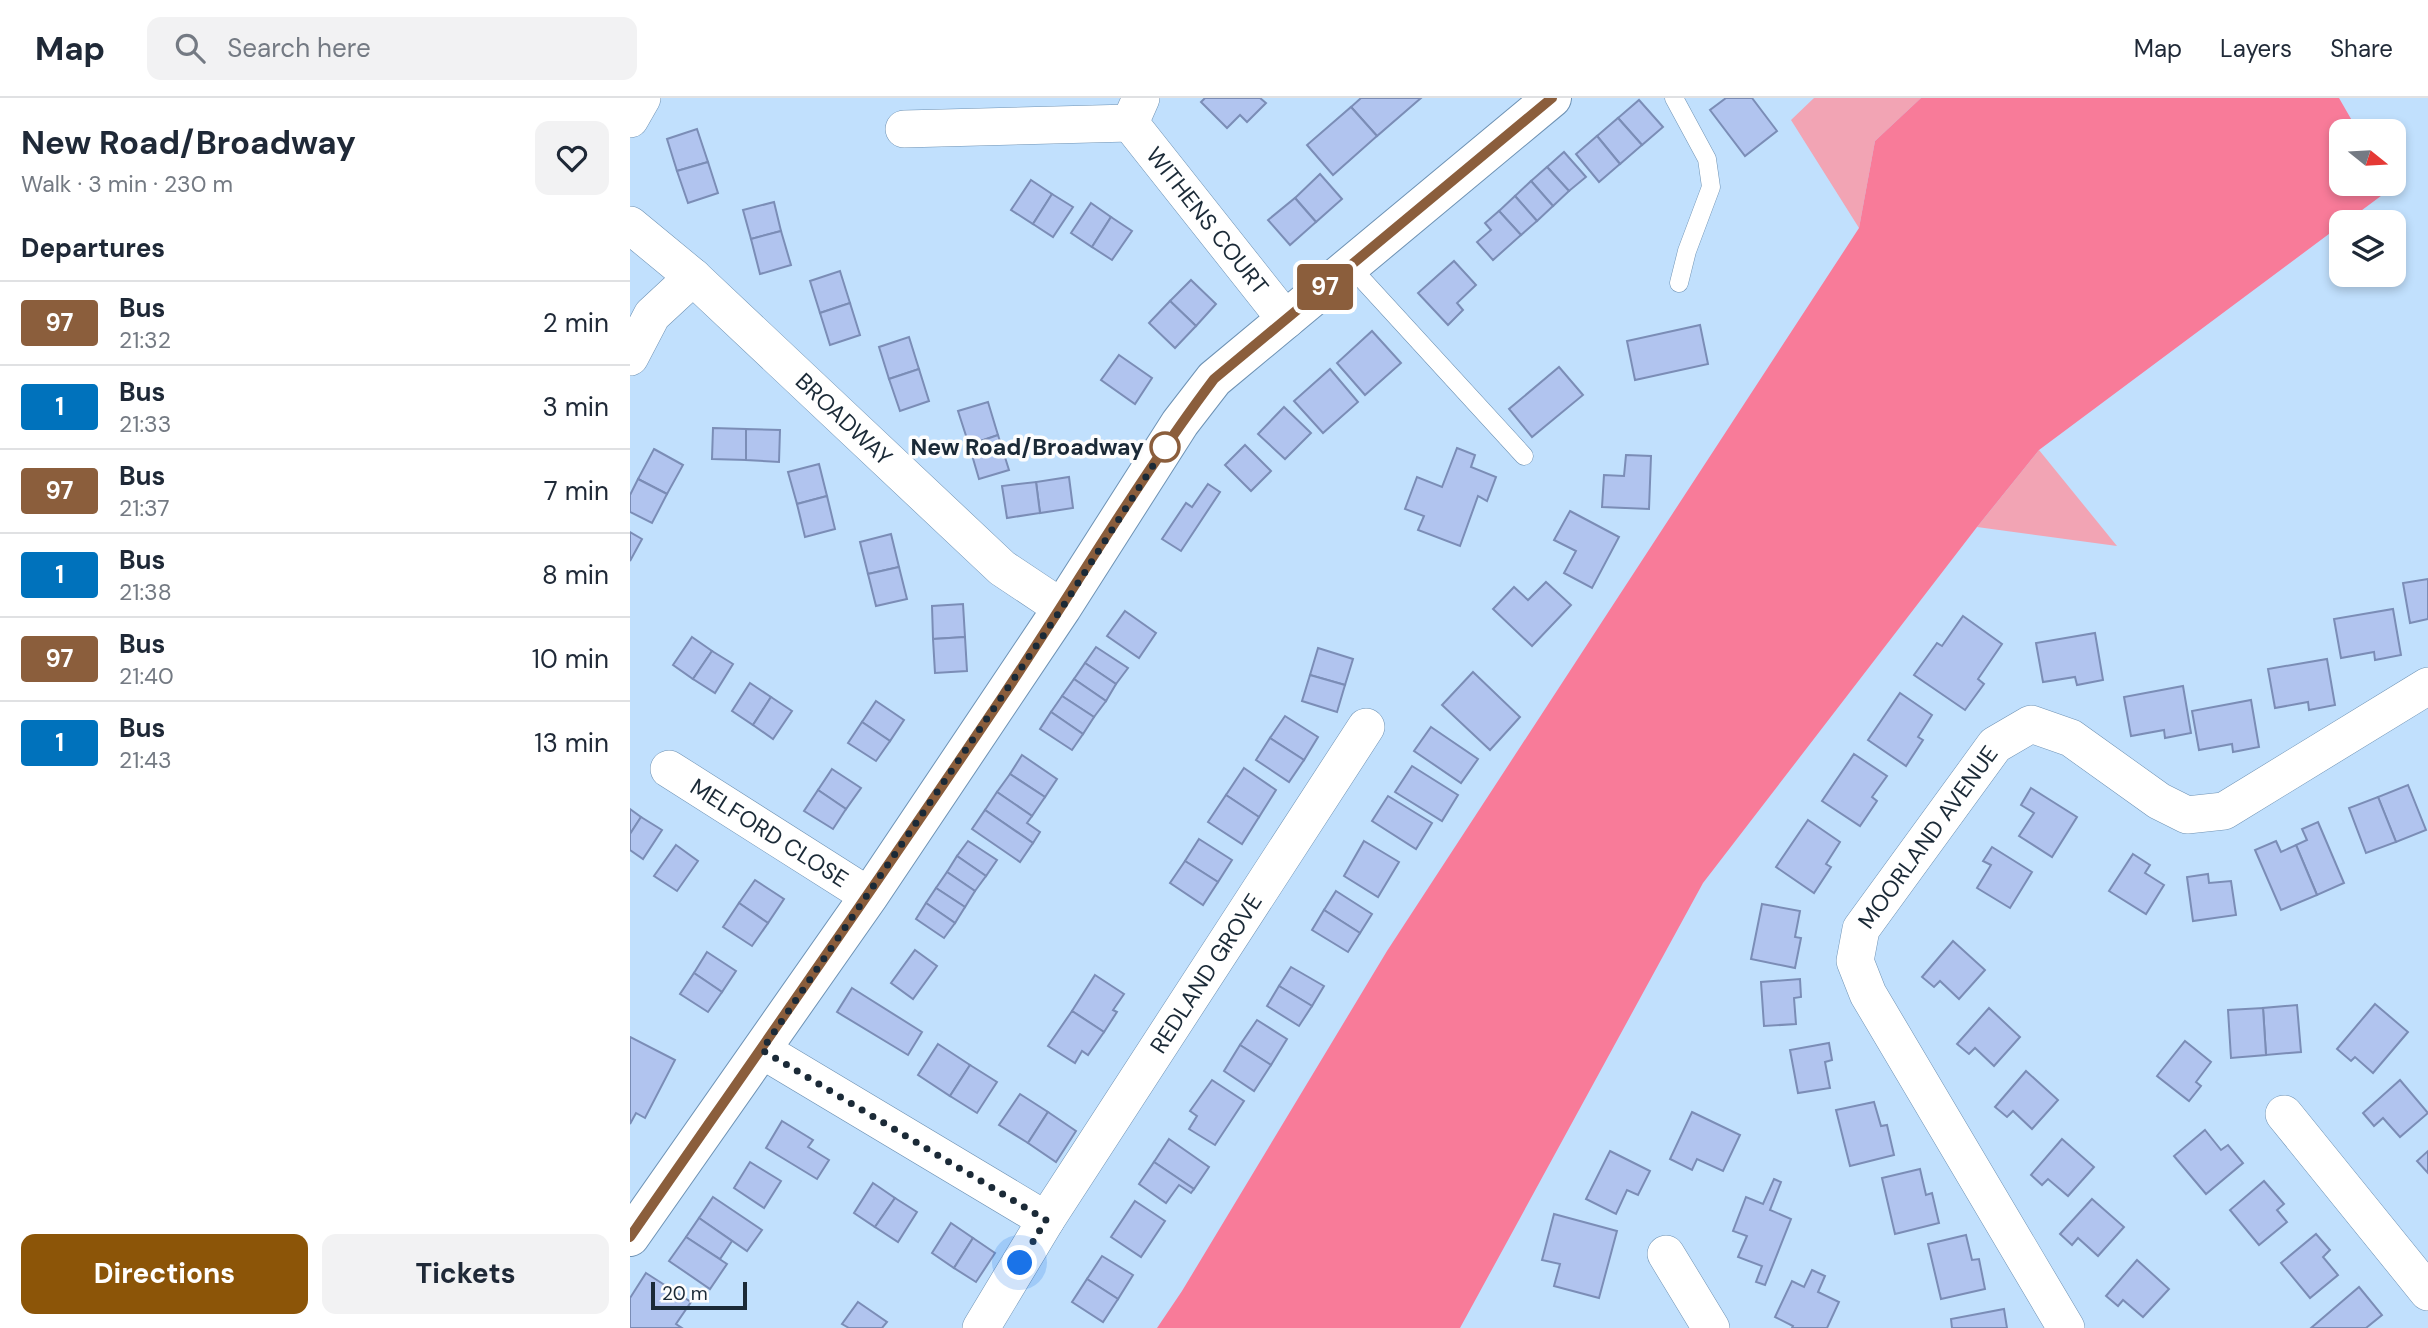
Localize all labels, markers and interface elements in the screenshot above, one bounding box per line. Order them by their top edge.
search box [147,17,637,80]
text: Map [35,27,105,70]
icon: search [171,29,209,67]
text: Search here [227,31,371,65]
text: Map [2134,33,2182,64]
text: Layers [2220,33,2292,64]
text: Share [2330,33,2393,64]
north arrow [2329,119,2406,196]
map controls [2329,119,2406,287]
text: New Road/Broadway [21,121,356,164]
button: heart [535,121,609,195]
street label: WITHENS COURT [1140,141,1275,301]
text: Walk · 3 min · 230 m [21,169,233,199]
button: layers [2329,210,2406,287]
text: Departures [21,231,165,265]
line badge: 97 [1294,264,1356,310]
text: 97 [1311,271,1339,302]
text: Bus [119,291,165,325]
text: 2 min [543,306,609,340]
text: 97 [46,307,73,338]
text: 21:32 [119,325,171,355]
street label: BROADWAY [789,366,899,472]
text: Bus [119,375,165,409]
text: 3 min [542,390,609,424]
text: 1 [55,391,64,422]
text: 21:33 [119,409,171,439]
place label: New Road/Broadway [911,432,1144,462]
marker: New Road/Broadway [1150,432,1180,462]
text: Bus [119,459,165,493]
text: 7 min [544,474,609,508]
text: 97 [46,475,73,506]
text: 21:37 [119,493,170,523]
text: Bus [119,543,165,577]
text: 8 min [542,558,609,592]
text: 1 [55,559,64,590]
text: 21:38 [119,577,172,607]
text: Bus [119,627,165,661]
text: 10 min [532,642,609,676]
text: 97 [46,643,73,674]
text: 21:40 [119,661,174,691]
text: Bus [119,711,165,745]
text: 13 min [534,726,609,760]
text: 1 [55,727,64,758]
street label: MOORLAND AVENUE [1851,740,2005,935]
text: 21:43 [119,745,172,775]
street label: MELFORD CLOSE [685,771,854,894]
street label: REDLAND GROVE [1143,888,1269,1059]
button: Directions [21,1234,308,1314]
button: Tickets [322,1234,609,1314]
your location [1002,1245,1037,1280]
scale bar [651,1279,747,1311]
text: 20 m [662,1281,708,1306]

